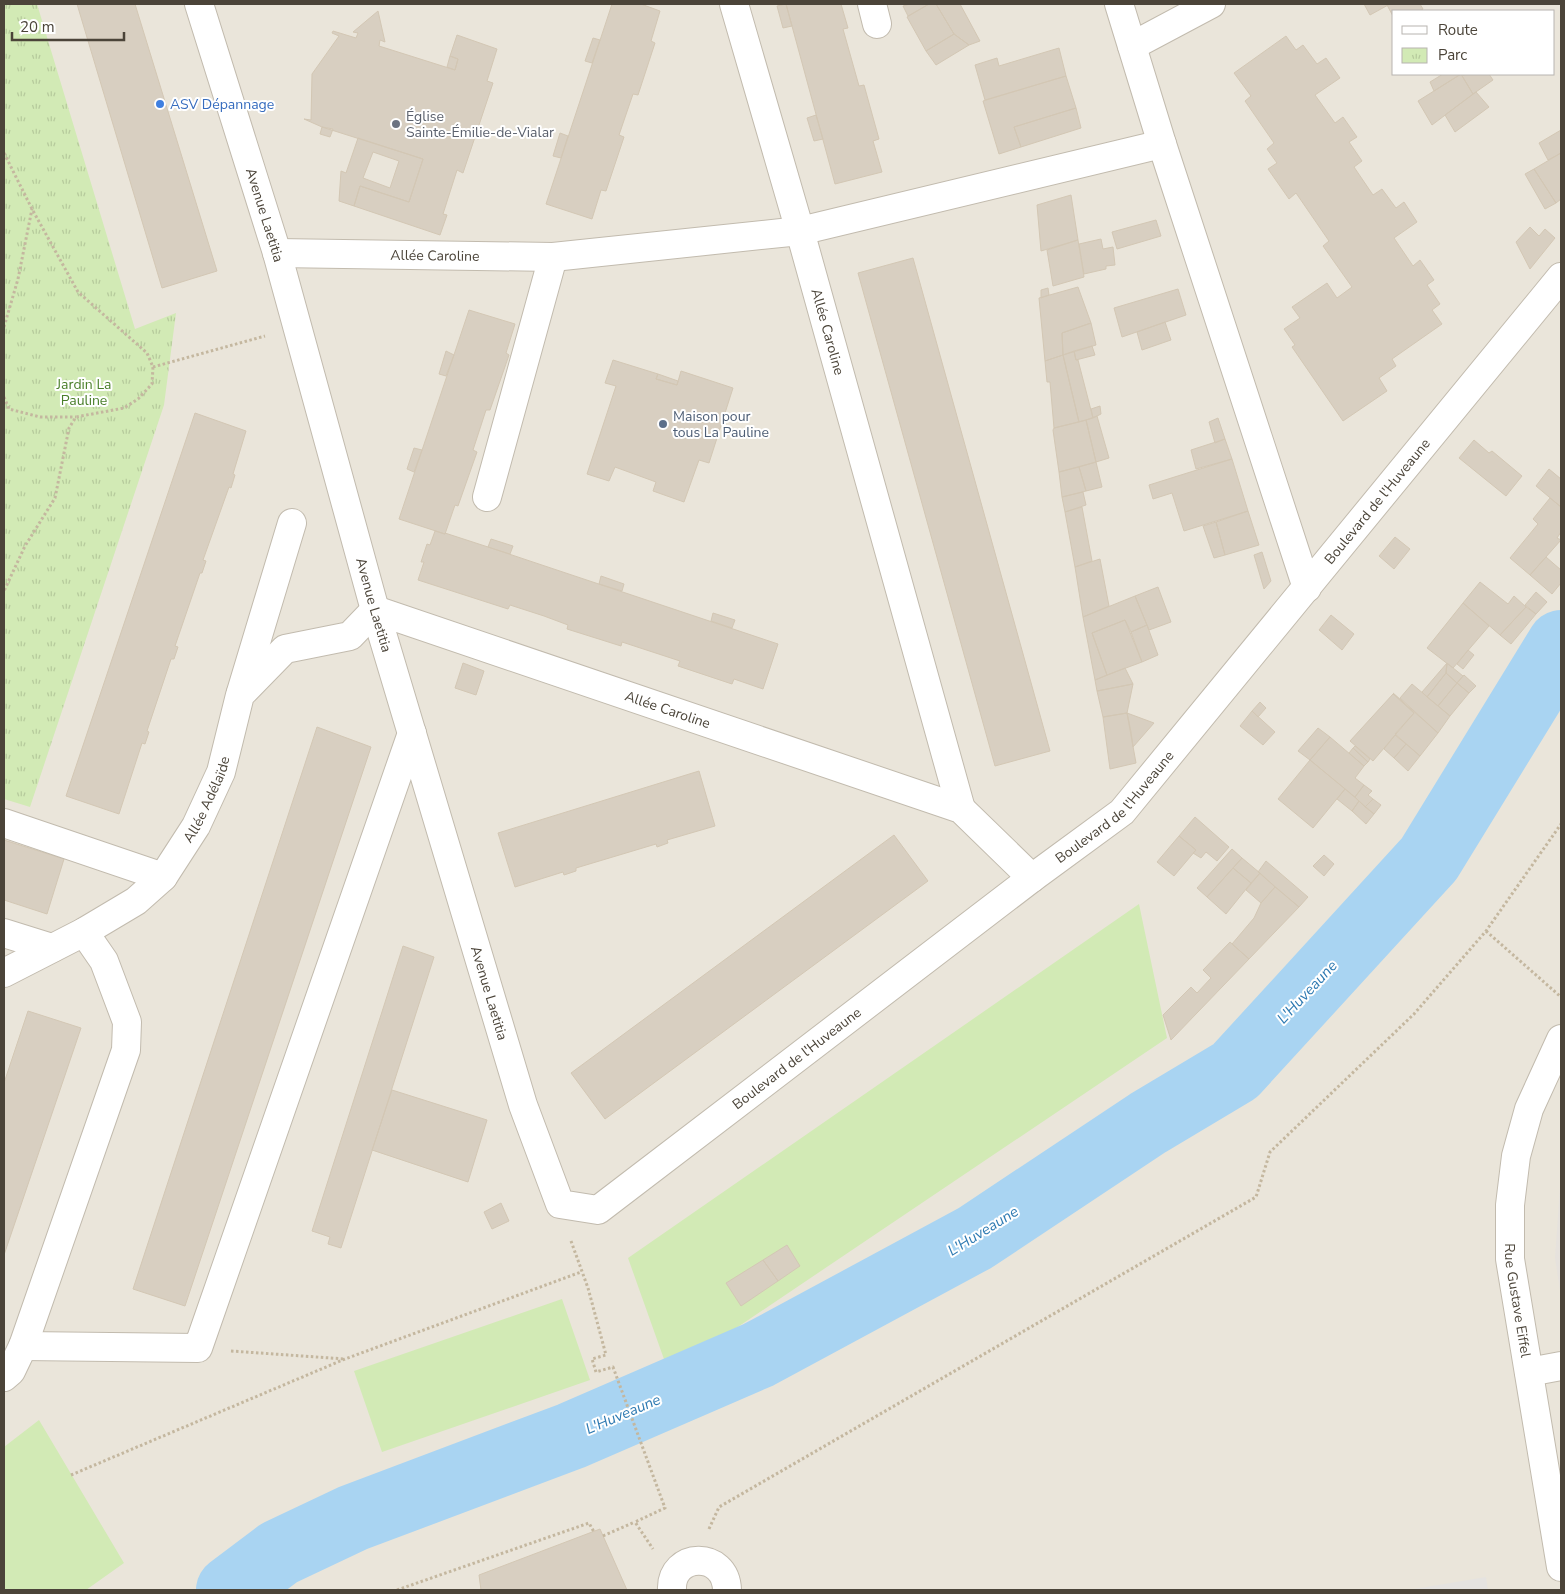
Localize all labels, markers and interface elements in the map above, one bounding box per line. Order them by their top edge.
scale bar [12,10,125,42]
legend [1392,10,1555,75]
text: 20 m [20,17,55,37]
text: Route [1438,20,1478,40]
text: Parc [1438,45,1467,65]
place label: ASV Dépannage [170,95,274,114]
marker: ASV Dépannage [154,98,166,110]
place label: Église Sainte-Émilie-de-Vialar [406,107,554,142]
marker: Église Sainte-Émilie-de-Vialar [390,118,402,130]
street label: Avenue Laetitia [241,166,288,264]
street label: Allée Caroline [390,246,480,266]
street label: Allée Caroline [806,286,849,377]
park label: Jardin La Pauline [56,375,111,410]
place label: Maison pour tous La Pauline [673,407,769,442]
marker: Maison pour tous La Pauline [657,418,669,430]
street label: Boulevard de l'Huveaune [1320,435,1435,568]
street label: Avenue Laetitia [351,556,396,655]
street label: Allée Caroline [622,687,713,733]
street label: Boulevard de l'Huveaune [1052,747,1178,868]
street label: Allée Adélaïde [179,755,234,846]
street label: Avenue Laetitia [466,944,512,1043]
water label: L'Huveaune [1272,956,1342,1028]
street label: Boulevard de l'Huveaune [729,1003,865,1114]
water label: L'Huveaune [944,1201,1022,1261]
street label: Rue Gustave Eiffel [1500,1243,1535,1360]
water label: L'Huveaune [582,1389,664,1439]

